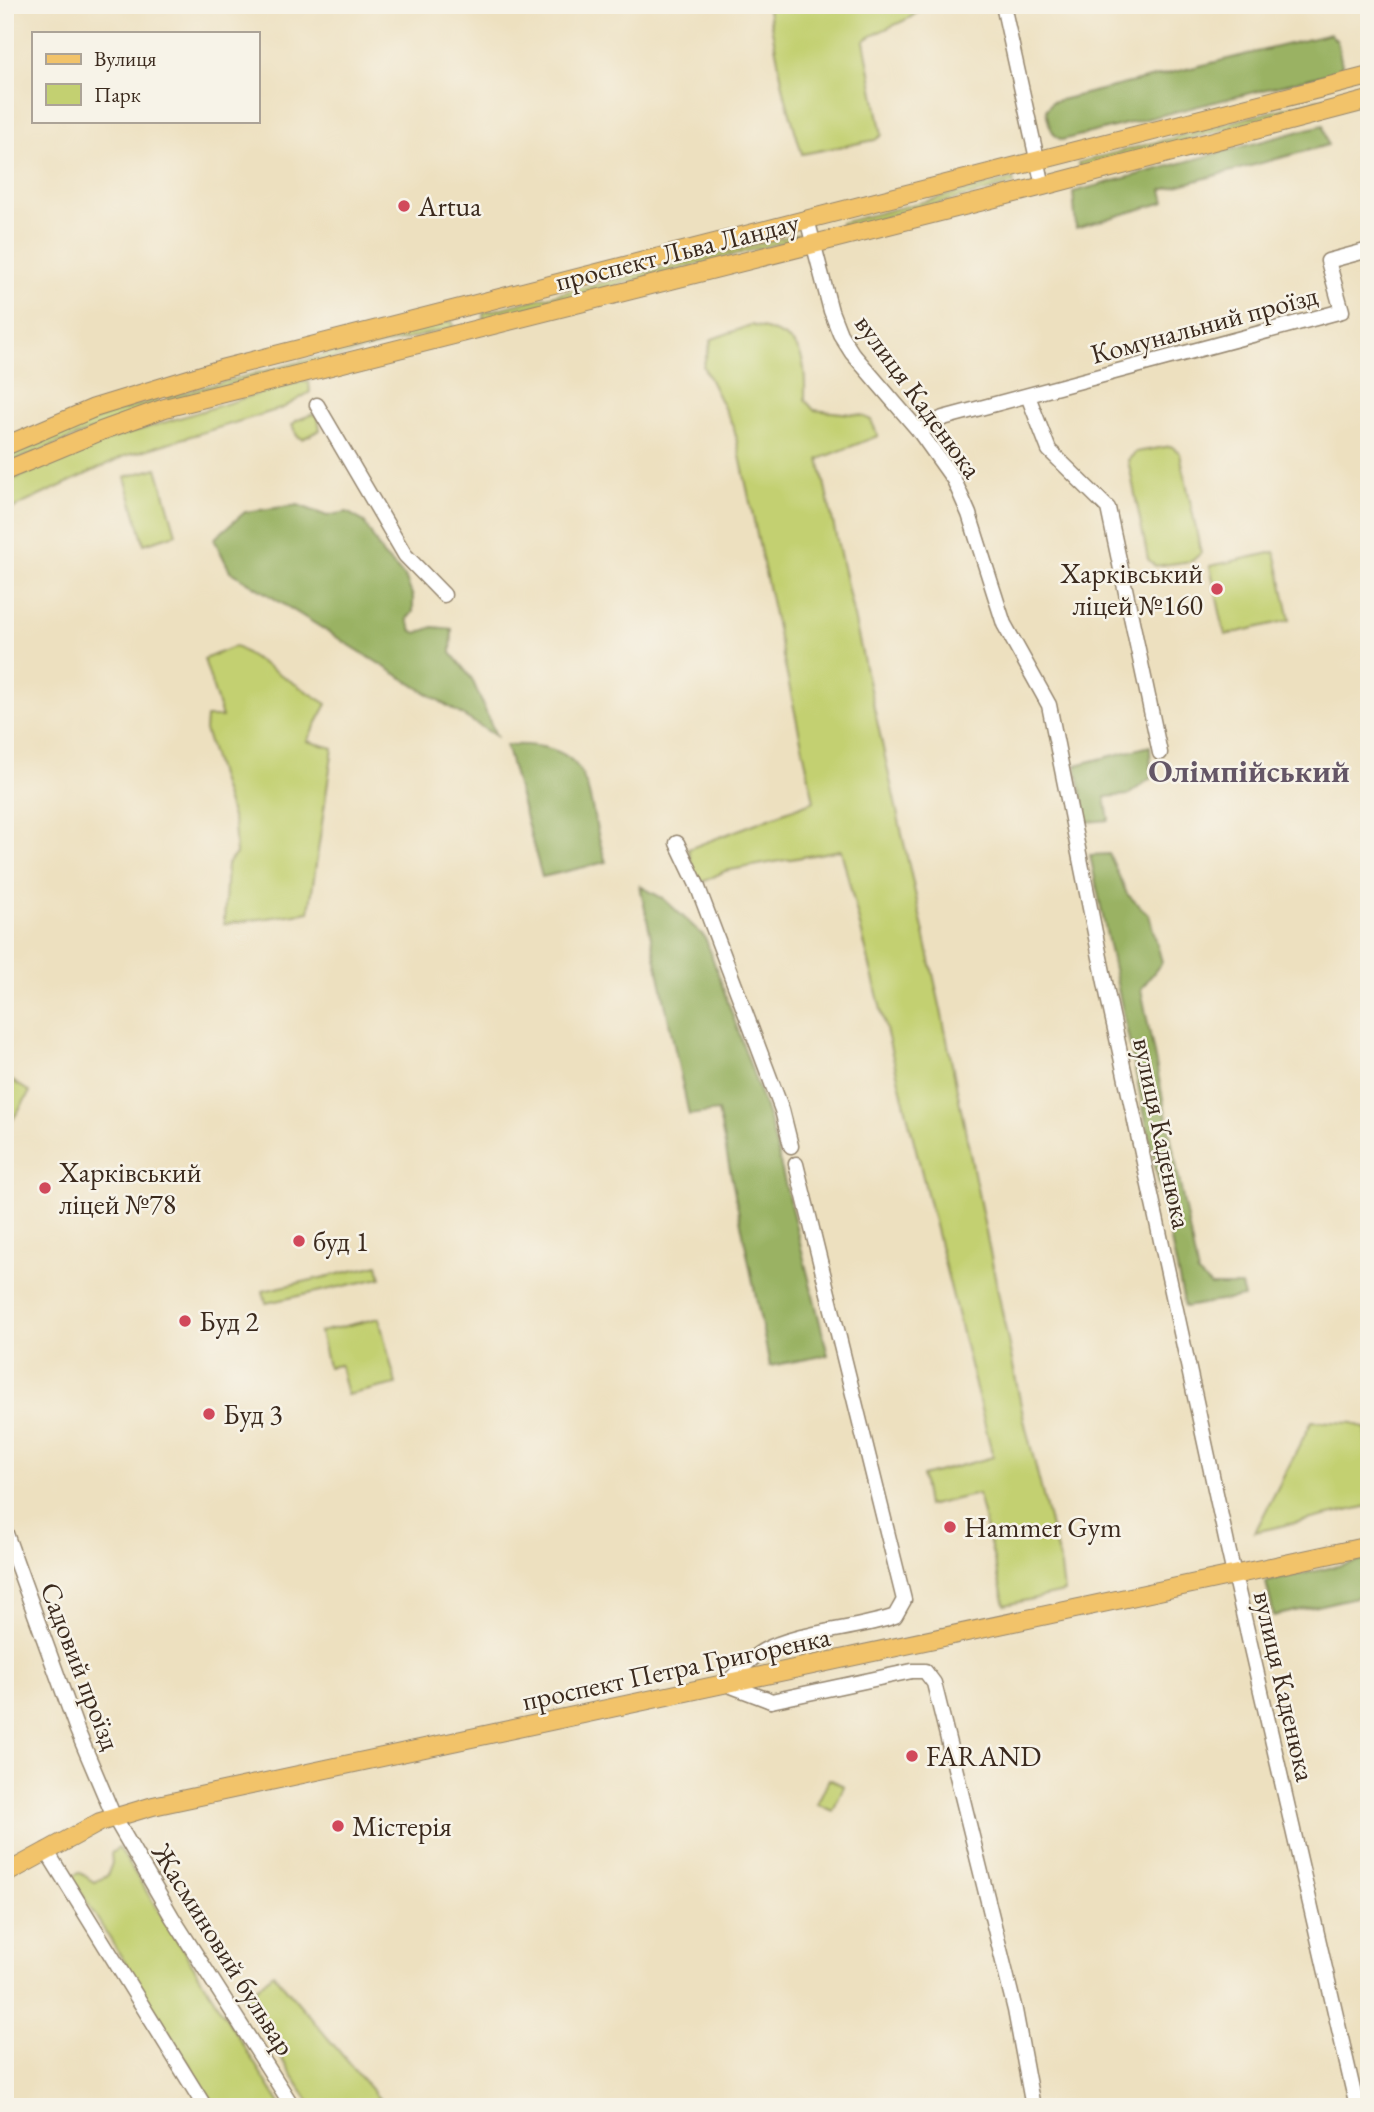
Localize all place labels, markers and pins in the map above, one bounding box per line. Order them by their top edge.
place label: Artua [417,188,482,224]
marker: Artua [396,198,412,214]
place label: Харківський ліцей №160 [1060,555,1203,623]
marker: Харківський ліцей №160 [1209,581,1225,597]
place label: Харківський ліцей №78 [58,1154,202,1222]
marker: Харківський ліцей №78 [37,1180,53,1196]
place label: буд 1 [313,1223,369,1259]
marker: буд 1 [291,1233,307,1249]
place label: Буд 2 [199,1303,259,1339]
marker: Буд 2 [177,1313,193,1329]
place label: Буд 3 [223,1396,283,1432]
marker: Буд 3 [201,1406,217,1422]
place label: Hammer Gym [964,1509,1122,1545]
marker: Hammer Gym [942,1519,958,1535]
place label: FARAND [926,1738,1041,1774]
marker: FARAND [904,1748,920,1764]
place label: Містерія [352,1808,452,1844]
marker: Містерія [330,1818,346,1834]

